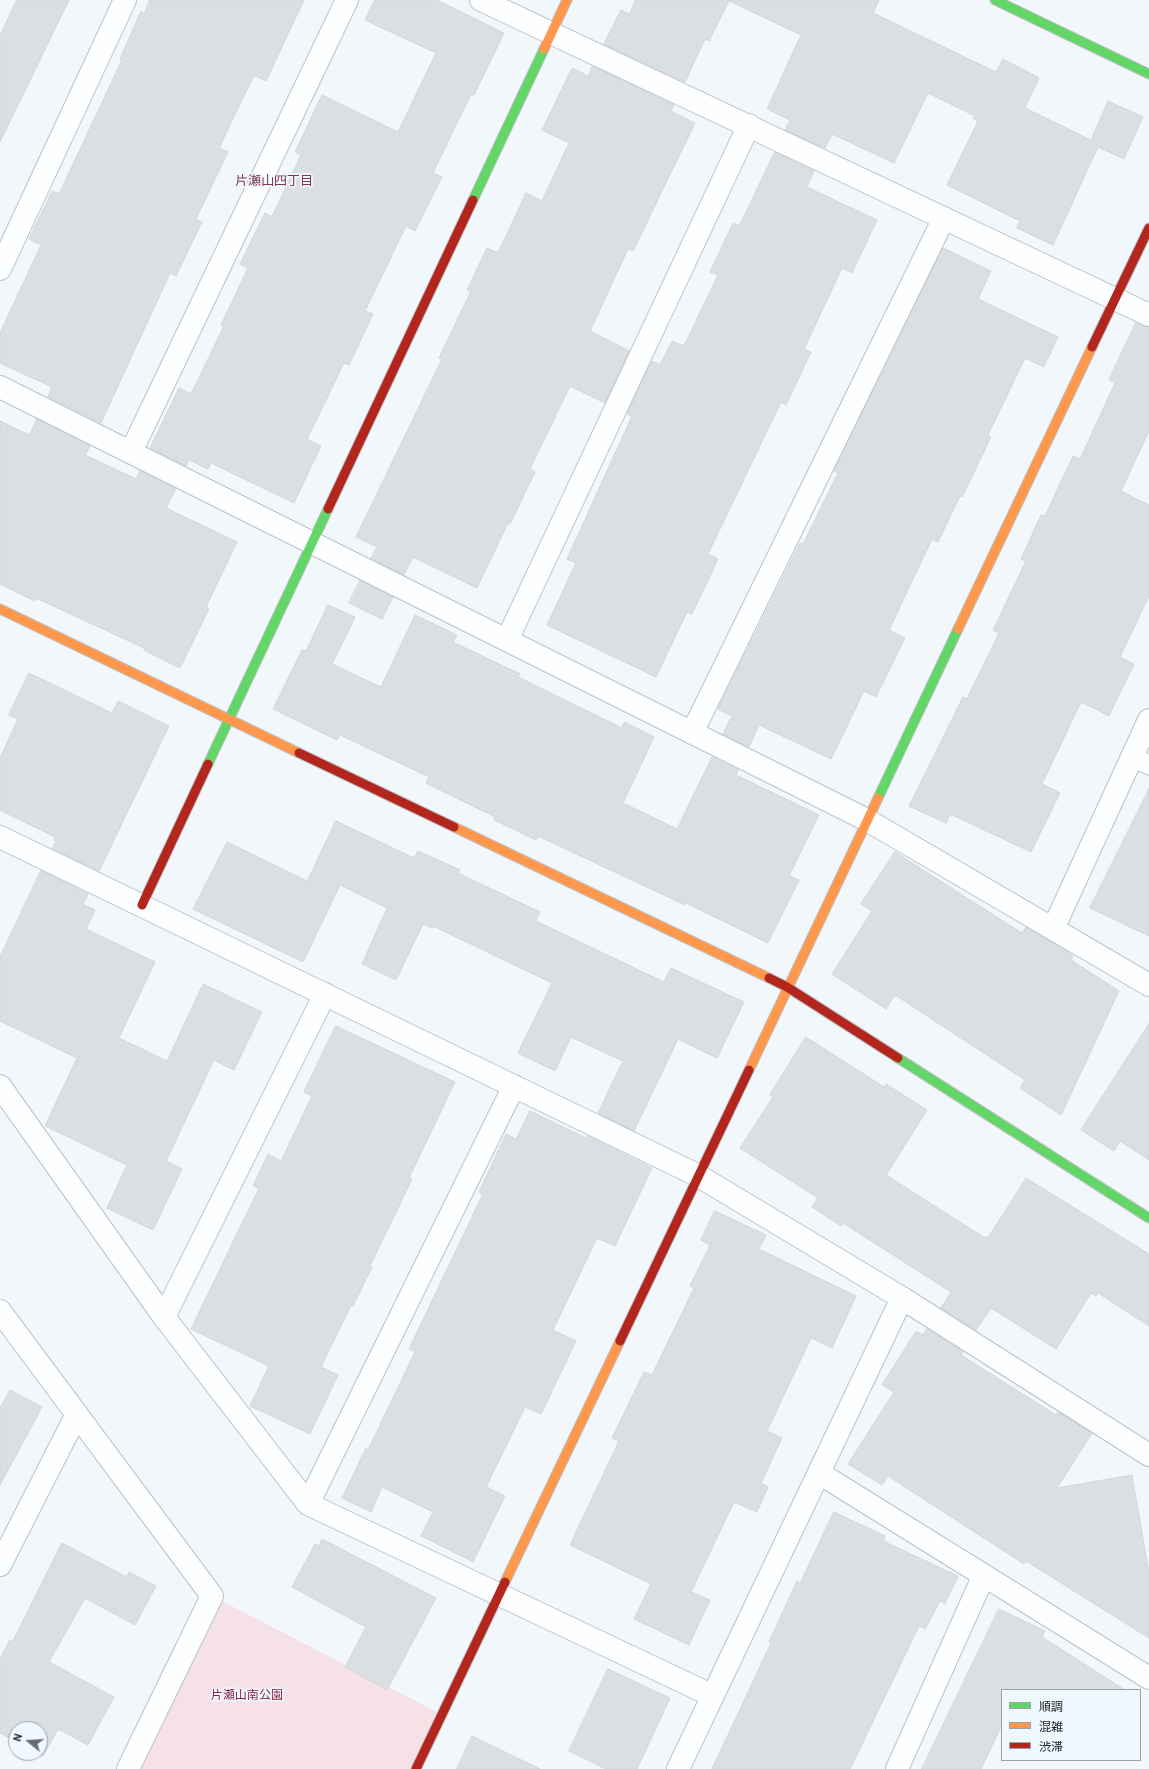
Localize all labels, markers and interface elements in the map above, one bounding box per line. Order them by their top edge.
district label: 片瀬山四丁目 [235,173,313,189]
park label: 片瀬山南公園 [211,1689,283,1703]
legend [1001,1689,1141,1761]
text: 順調 [1039,1699,1063,1714]
text: 混雑 [1039,1719,1063,1734]
north arrow [8,1721,48,1761]
text: N [10,1732,25,1743]
text: 渋滞 [1039,1739,1063,1754]

